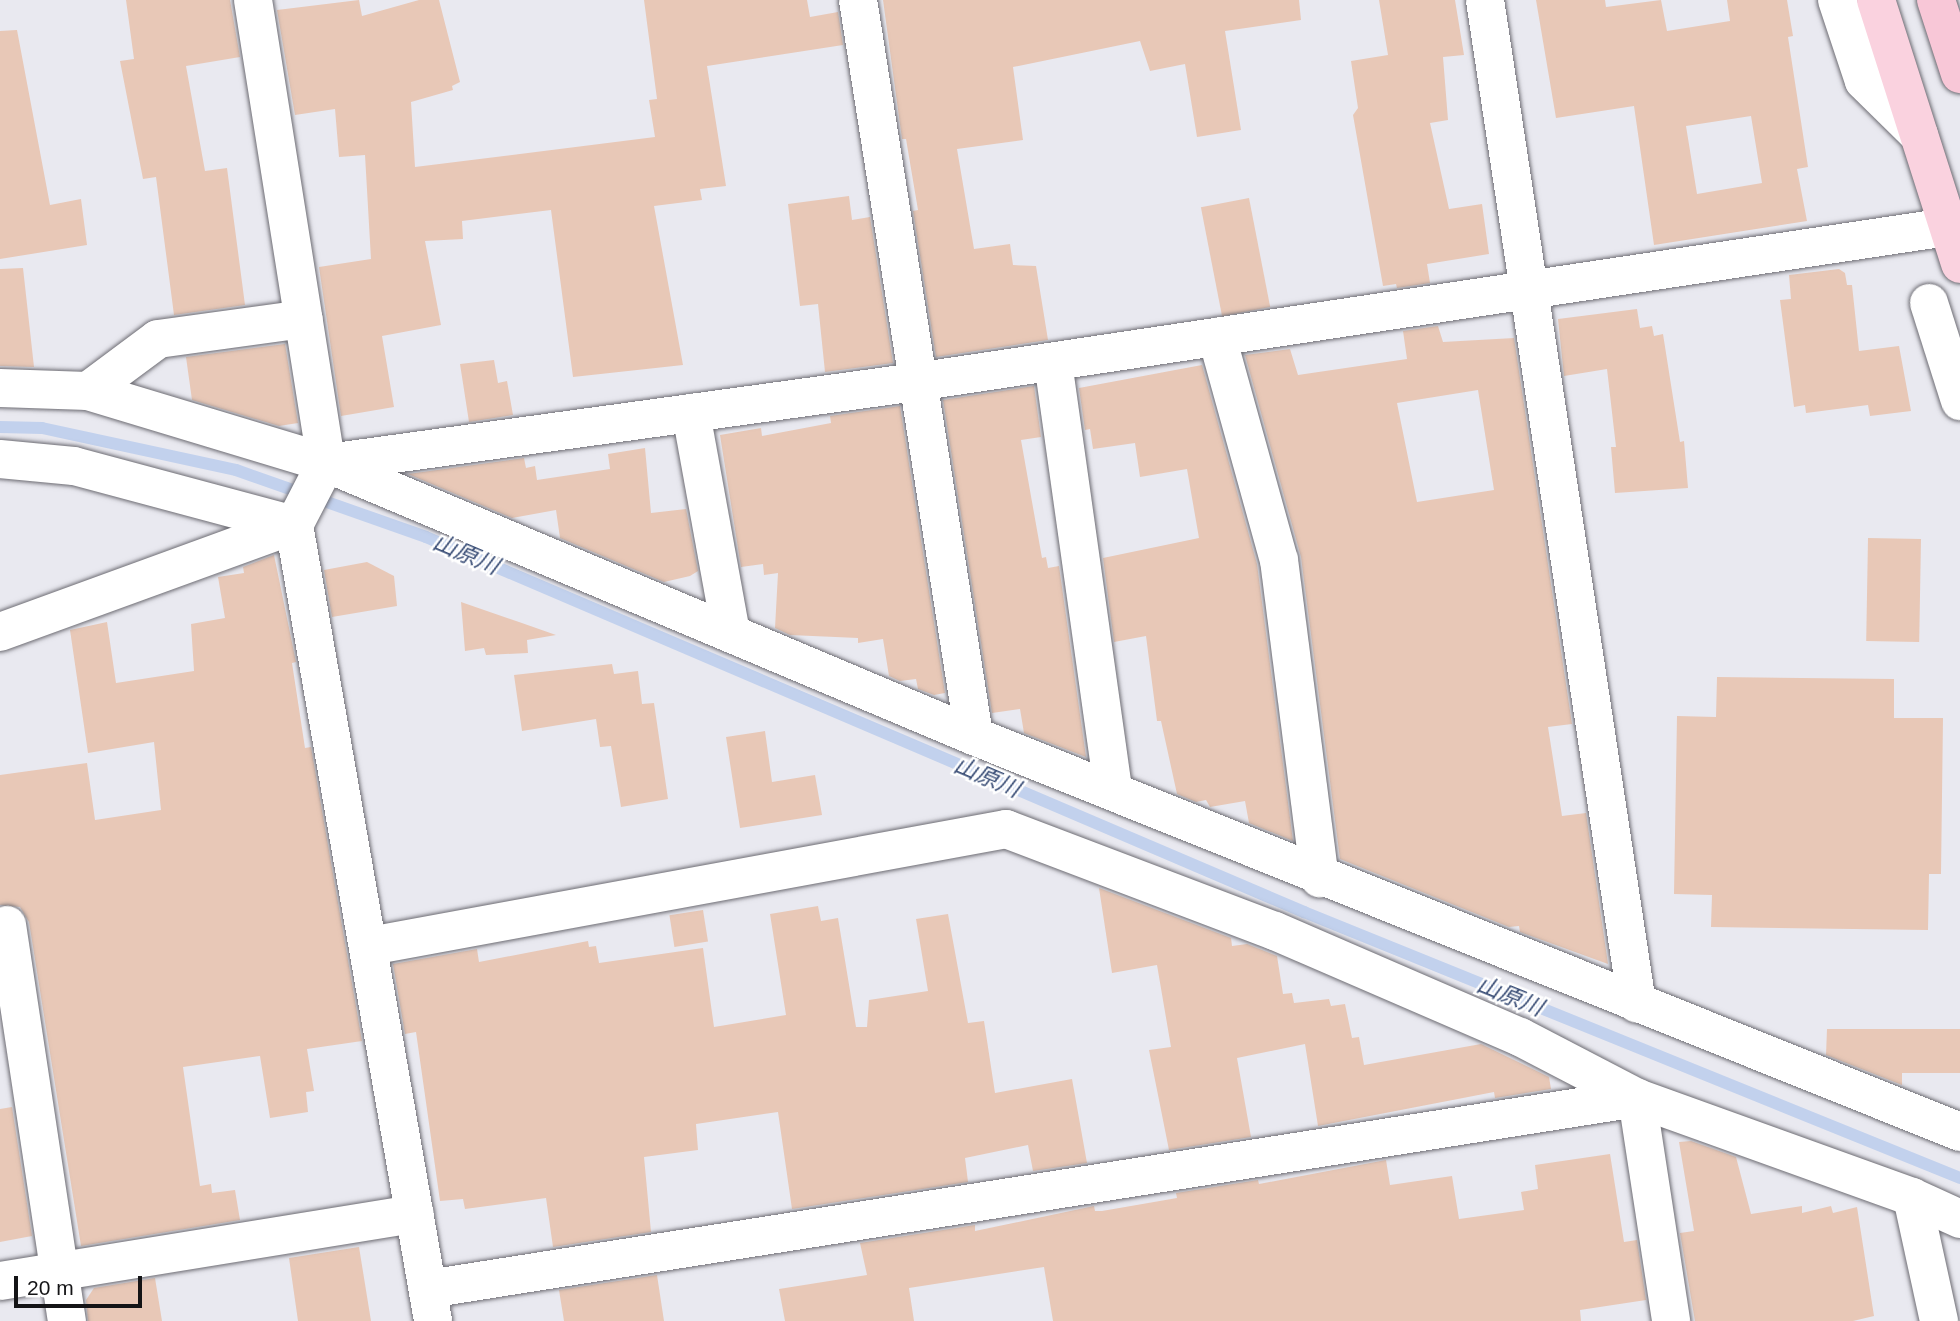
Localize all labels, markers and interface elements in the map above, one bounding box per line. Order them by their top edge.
water label: 山原川 [429,528,503,580]
water label: 山原川 [950,751,1024,803]
water label: 山原川 [1473,970,1547,1022]
scale bar [18,1262,145,1306]
text: 20 m [27,1276,74,1299]

